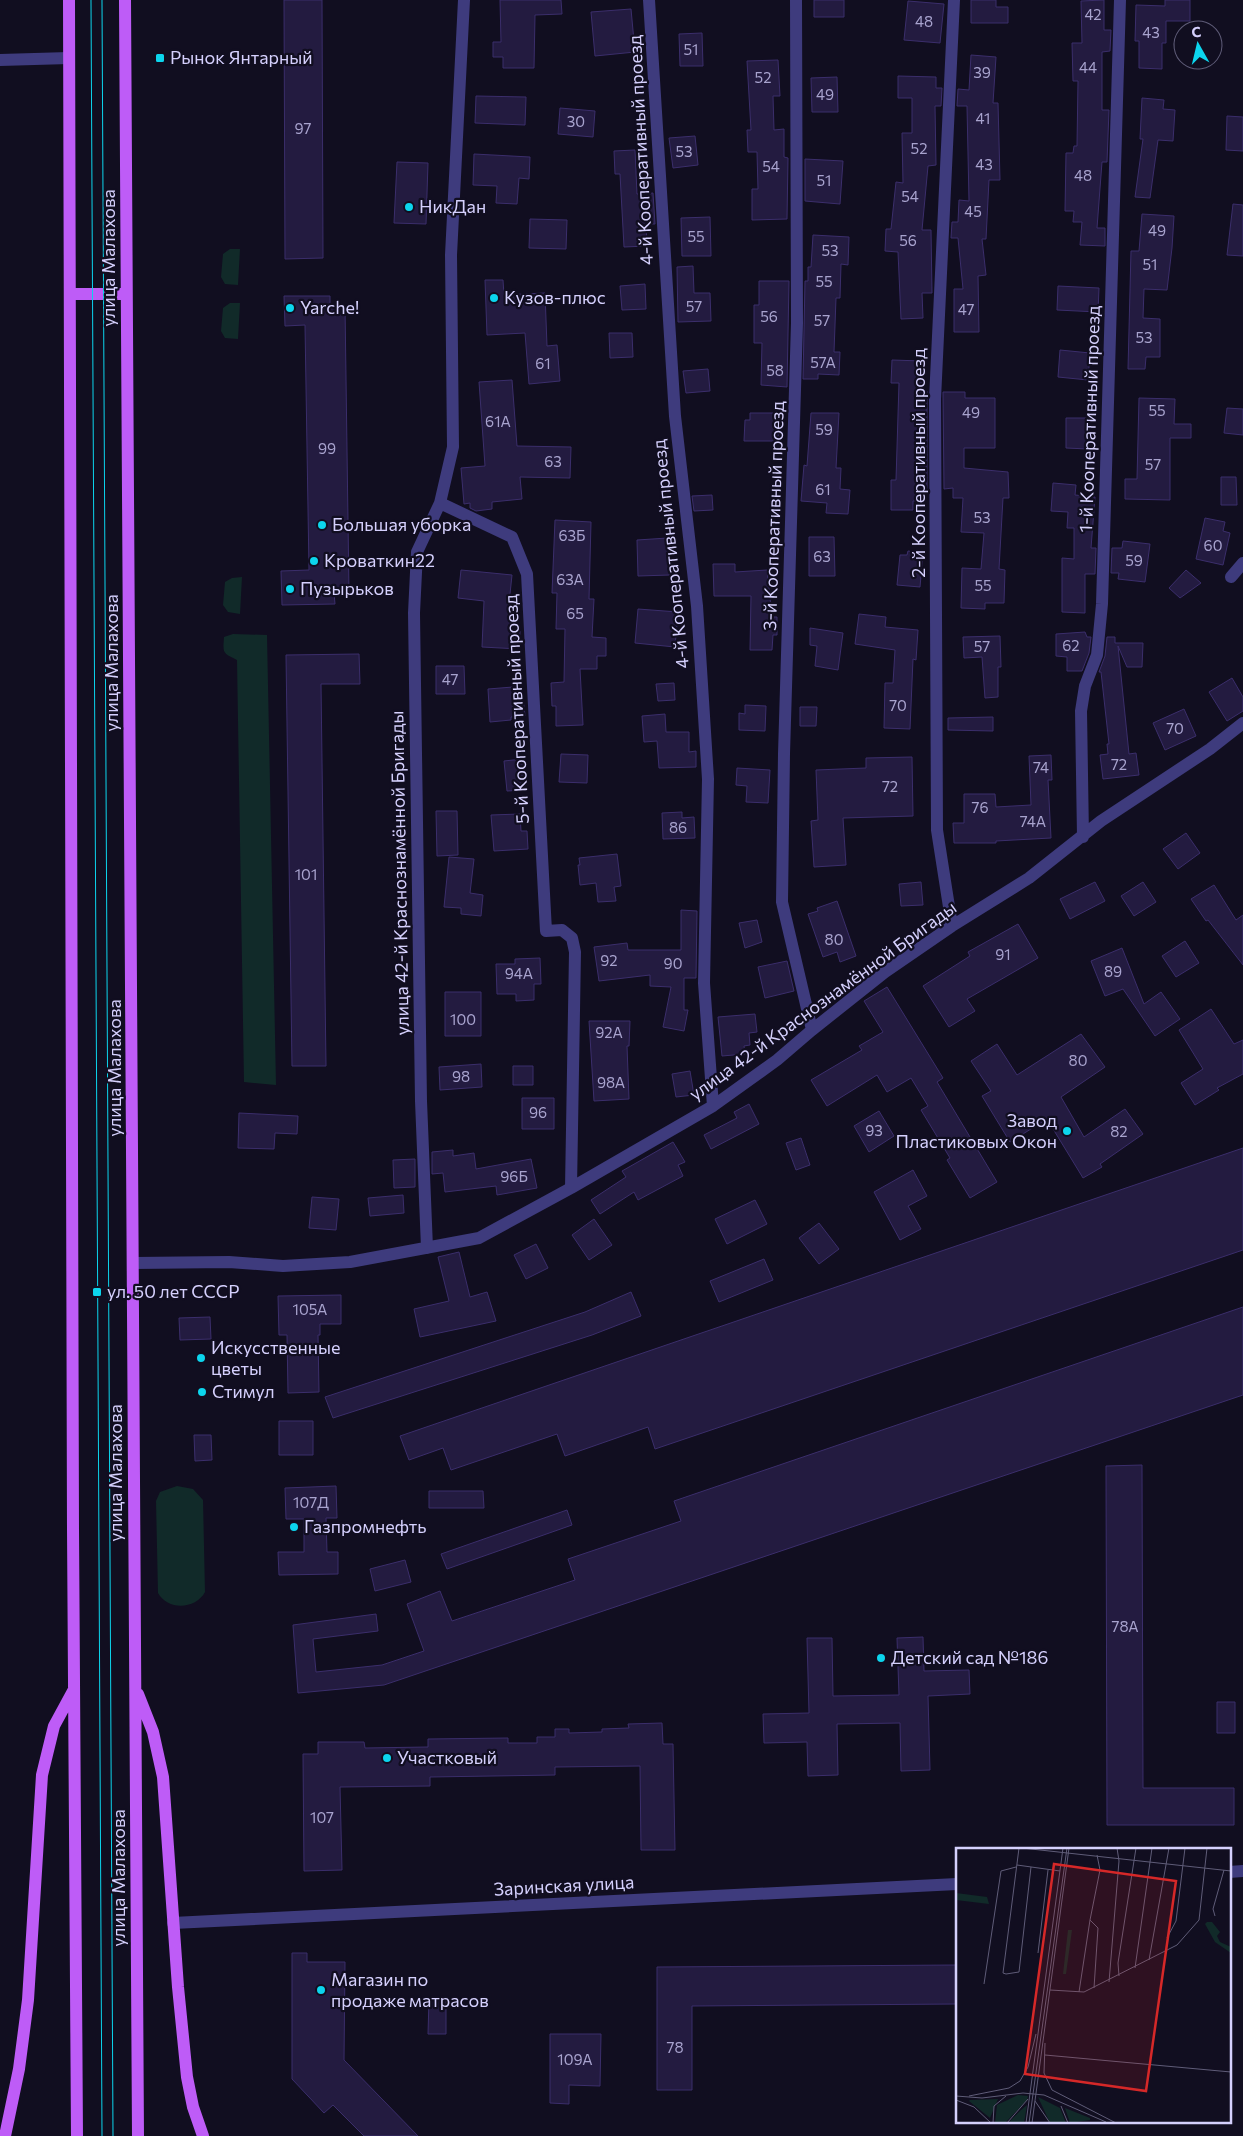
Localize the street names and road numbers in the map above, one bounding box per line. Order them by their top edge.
street label: 4-й Кооперативный проезд [623,34,657,266]
street label: улица Малахова [97,189,119,327]
street label: 1-й Кооперативный проезд [1074,305,1104,533]
street label: 2-й Кооперативный проезд [907,348,929,578]
street label: 3-й Кооперативный проезд [758,400,788,631]
street label: 4-й Кооперативный проезд [647,438,693,670]
street label: 5-й Кооперативный проезд [499,593,533,824]
street label: улица Малахова [100,594,122,732]
street label: улица 42-й Краснознамённой Бригады [385,710,413,1036]
street label: улица 42-й Краснознамённой Бригады [685,896,960,1105]
street label: улица Малахова [103,999,125,1137]
street label: улица Малахова [104,1404,126,1542]
street label: улица Малахова [107,1809,129,1947]
street label: Заринская улица [493,1870,635,1900]

